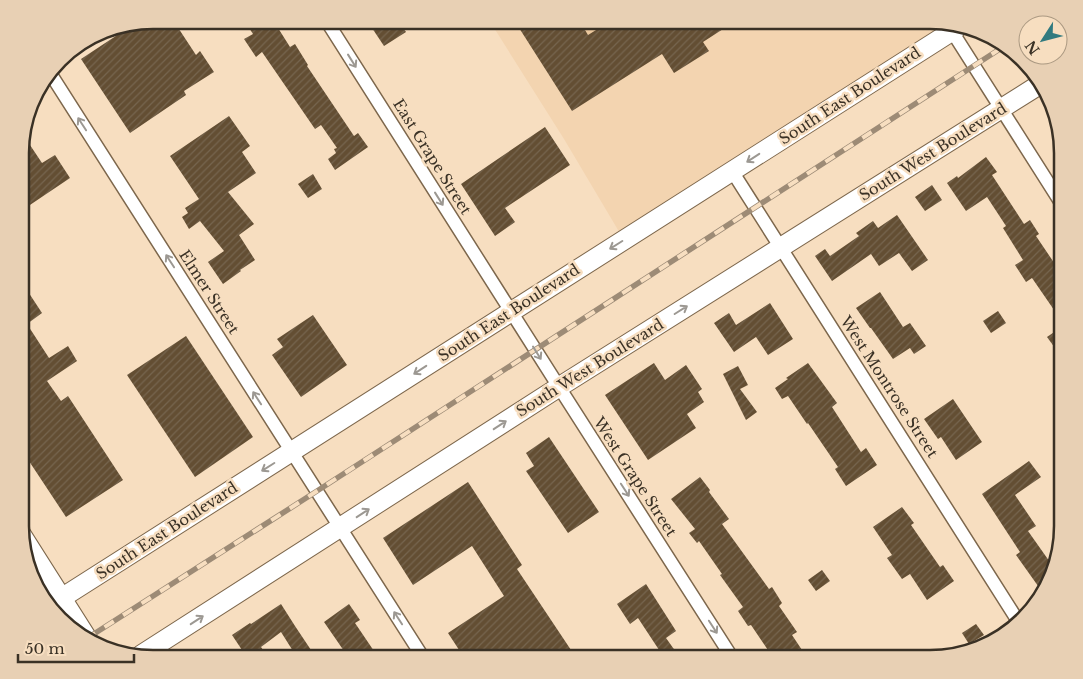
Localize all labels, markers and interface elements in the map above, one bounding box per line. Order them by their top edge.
north arrow [1018,15,1068,65]
text: N [1021,37,1044,58]
street label: South East Boulevard [775,43,924,148]
one-way arrow [348,54,358,68]
street label: East Grape Street [389,95,476,218]
street label: South West Boulevard [856,98,1010,205]
one-way arrow [77,118,87,132]
one-way arrow [746,152,760,163]
one-way arrow [435,191,445,205]
one-way arrow [609,240,623,250]
street label: Elmer Street [175,246,244,338]
one-way arrow [164,254,175,268]
street label: South East Boulevard [434,260,583,365]
one-way arrow [674,305,688,315]
street label: West Montrose Street [836,311,943,461]
street label: South West Boulevard [513,314,667,421]
one-way arrow [532,346,542,360]
one-way arrow [413,365,427,375]
one-way arrow [252,391,262,405]
street label: West Grape Street [589,413,681,540]
one-way arrow [492,420,506,430]
one-way arrow [262,462,276,472]
street label: South East Boulevard [92,478,241,583]
one-way arrow [619,483,630,497]
one-way arrow [355,507,369,517]
one-way arrow [393,611,403,625]
one-way arrow [189,614,203,624]
one-way arrow [708,619,718,633]
scale bar [18,632,134,664]
text: 50 m [25,639,65,658]

